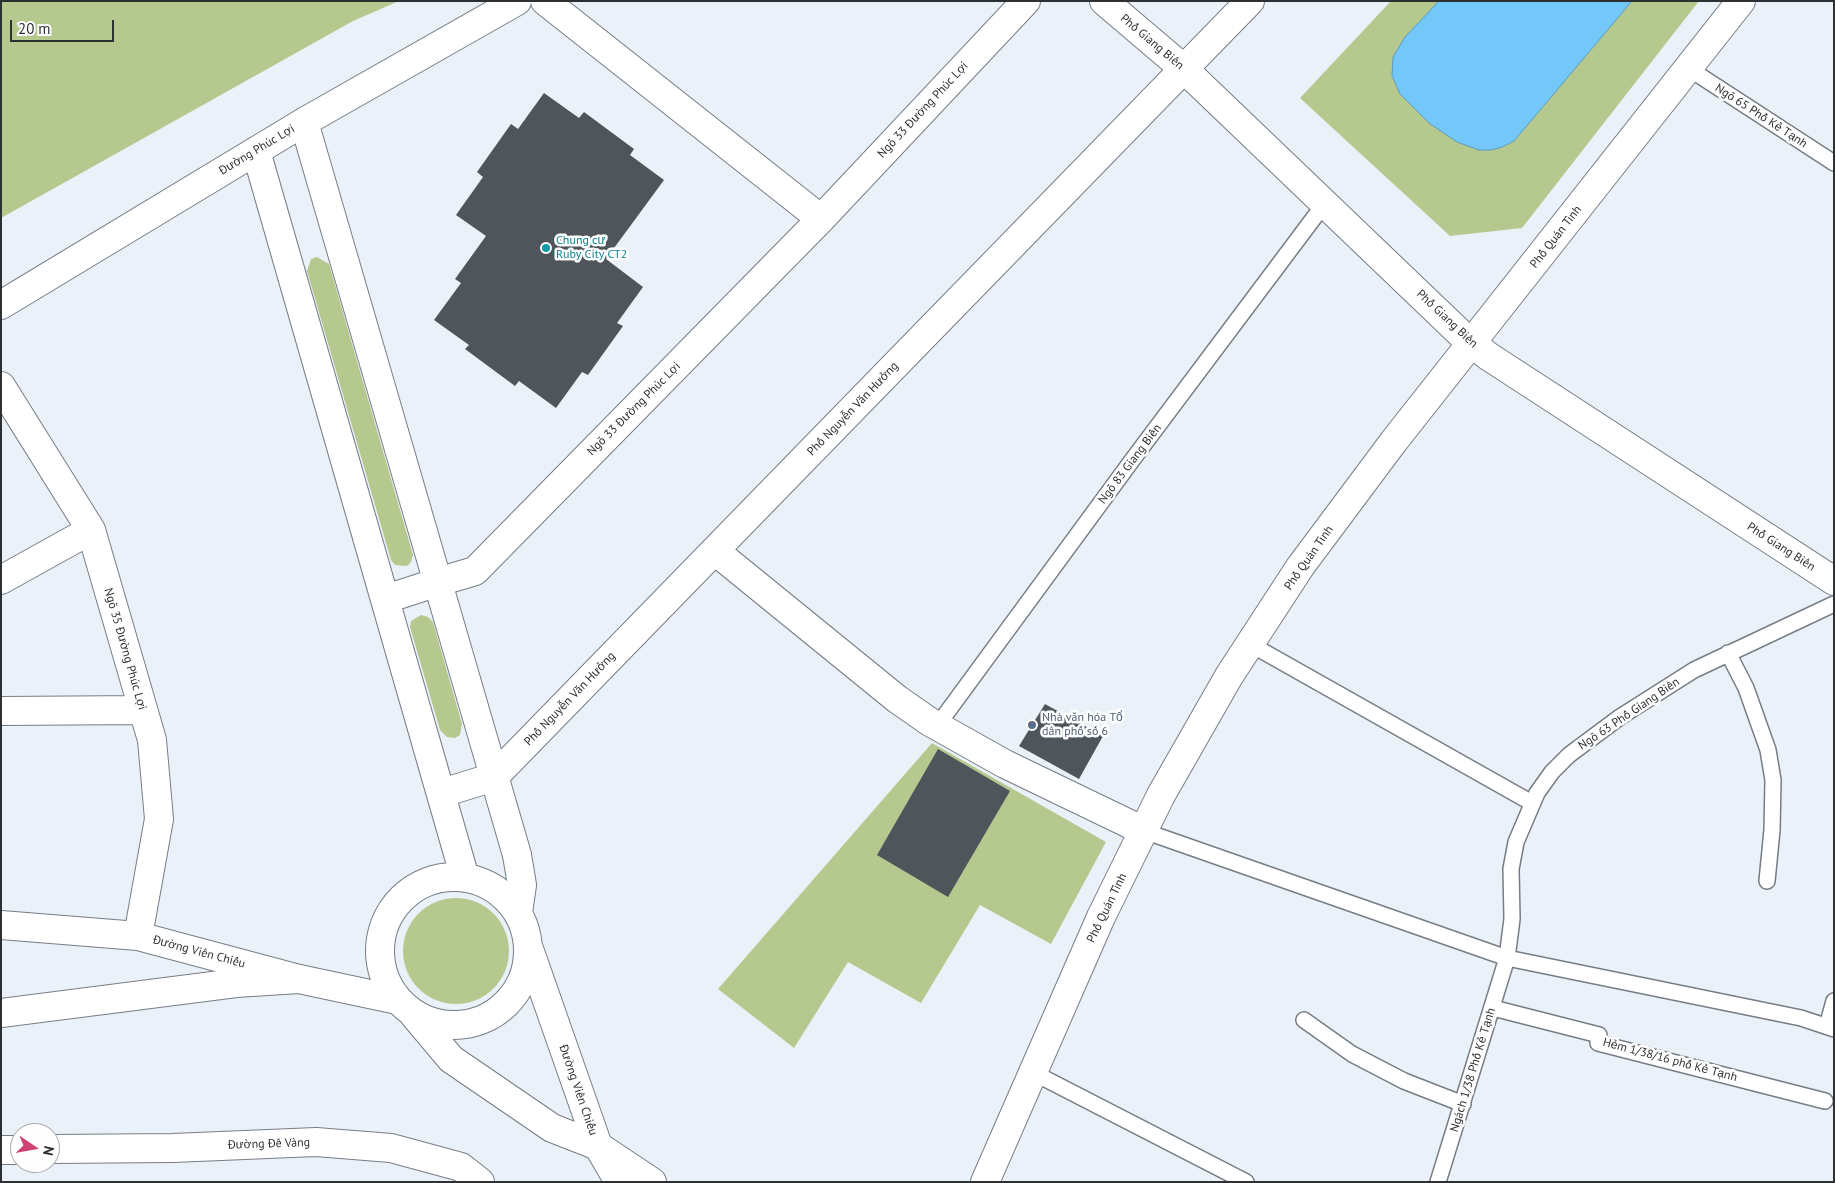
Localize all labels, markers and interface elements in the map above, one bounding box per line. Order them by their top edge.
scale bar [12,10,116,42]
street label: Phố Giang Biên [1117,11,1187,73]
text: 20 m [18,19,51,38]
street label: Ngõ 33 Đường Phúc Lợi [875,59,971,161]
street label: Ngõ 65 Phố Kẻ Tạnh [1712,81,1810,151]
street label: Đường Phúc Lợi [217,122,297,178]
street label: Phố Quán Tình [1527,203,1585,271]
place label: Chung cư Ruby City CT2 [556,234,627,262]
marker: Chung cư Ruby City CT2 [540,242,552,254]
street label: Phố Giang Biên [1413,287,1481,351]
street label: Ngõ 33 Đường Phúc Lợi [584,359,684,459]
street label: Phố Nguyễn Văn Hưởng [804,359,902,459]
street label: Ngõ 83 Giang Biên [1095,421,1165,507]
street label: Phố Giang Biên [1744,520,1818,574]
street label: Phố Quán Tình [1281,523,1337,593]
street label: Ngõ 35 Đường Phúc Lợi [101,586,149,712]
street label: Phố Nguyễn Văn Hưởng [521,649,619,749]
street label: Ngõ 63 Phố Giang Biên [1576,675,1682,753]
place label: Nhà văn hóa Tổ dân phố số 6 [1042,711,1123,739]
marker: Nhà văn hóa Tổ dân phố số 6 [1026,719,1038,731]
street label: Phố Quán Tình [1084,871,1130,945]
street label: Đường Viên Chiếu [151,933,247,971]
street label: Ngách 1/38 Phố Kẻ Tạnh [1447,1006,1499,1134]
street label: Hẻm 1/38/16 phố Kẻ Tạnh [1601,1035,1739,1085]
street label: Đường Viên Chiếu [556,1043,600,1137]
north arrow [10,1123,60,1173]
street label: Đường Đê Vàng [228,1135,310,1153]
text: N [39,1145,58,1157]

